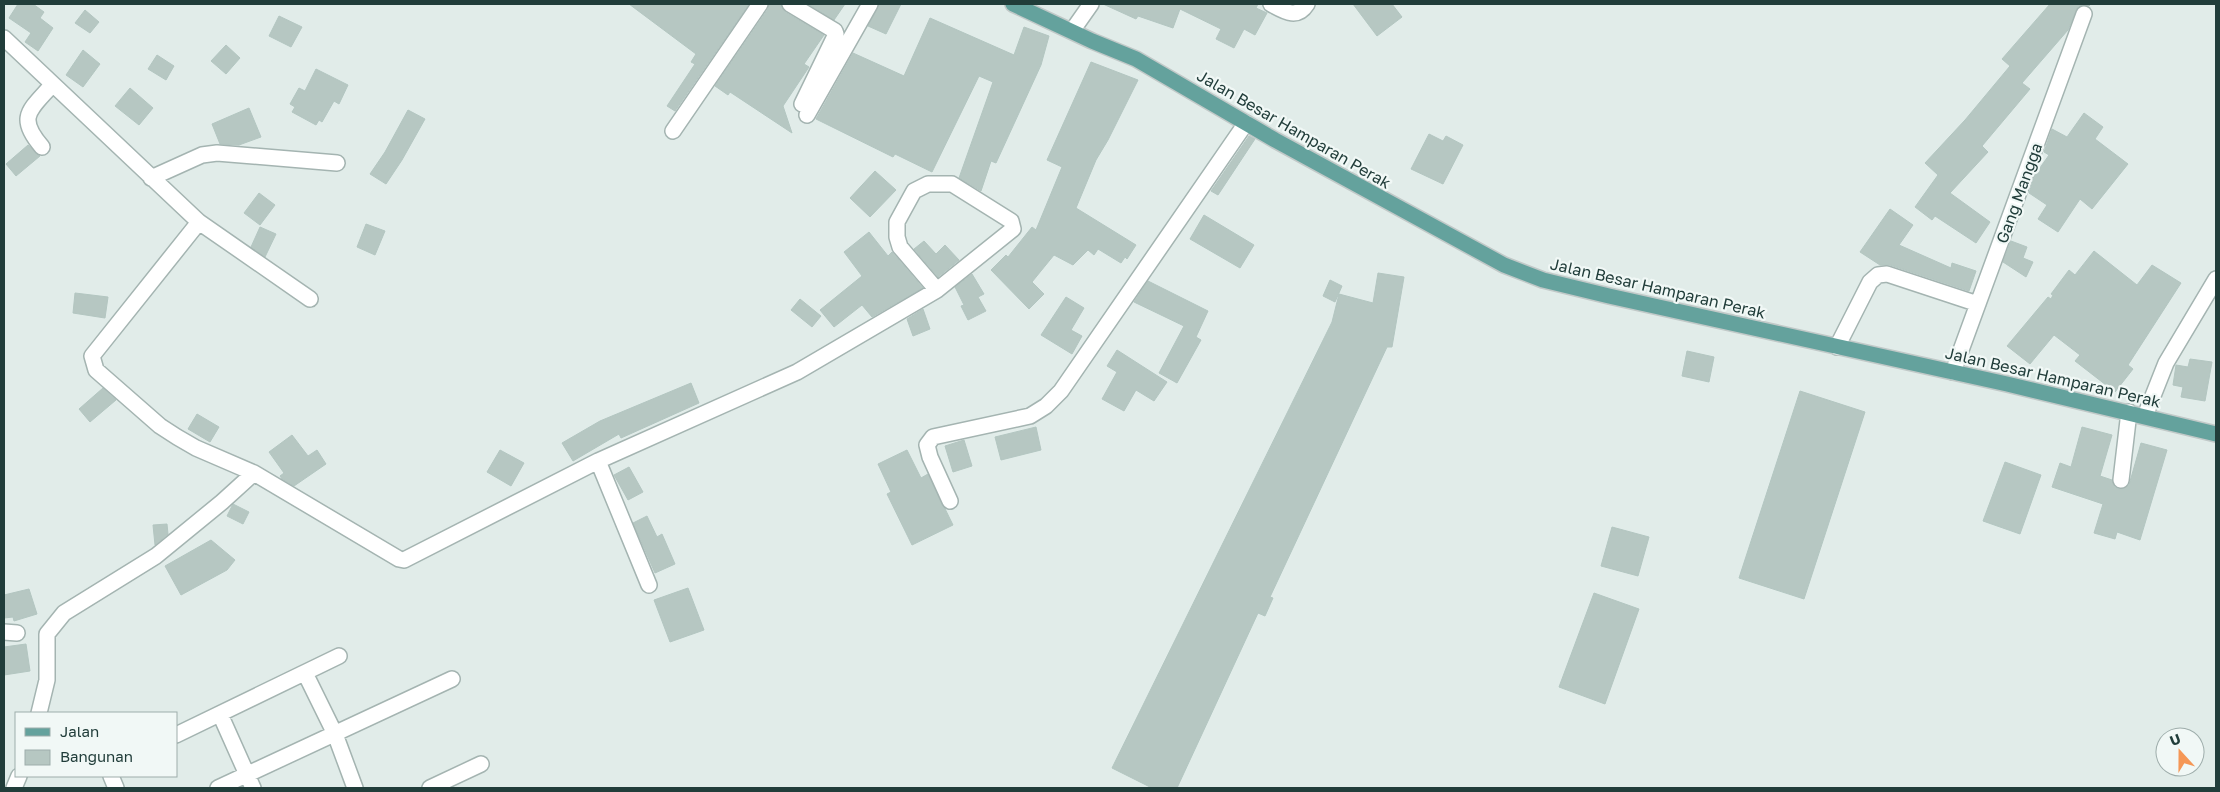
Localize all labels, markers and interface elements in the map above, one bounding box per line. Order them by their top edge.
street label: Jalan Besar Hamparan Perak [1193,65,1395,193]
street label: Gang Mangga [1992,140,2046,246]
street label: Jalan Besar Hamparan Perak [1548,253,1768,323]
street label: Jalan Besar Hamparan Perak [1943,342,2163,412]
legend [15,712,178,777]
text: Jalan [60,722,99,740]
north arrow [2155,727,2205,777]
text: U [2167,730,2183,749]
text: Bangunan [60,747,133,765]

